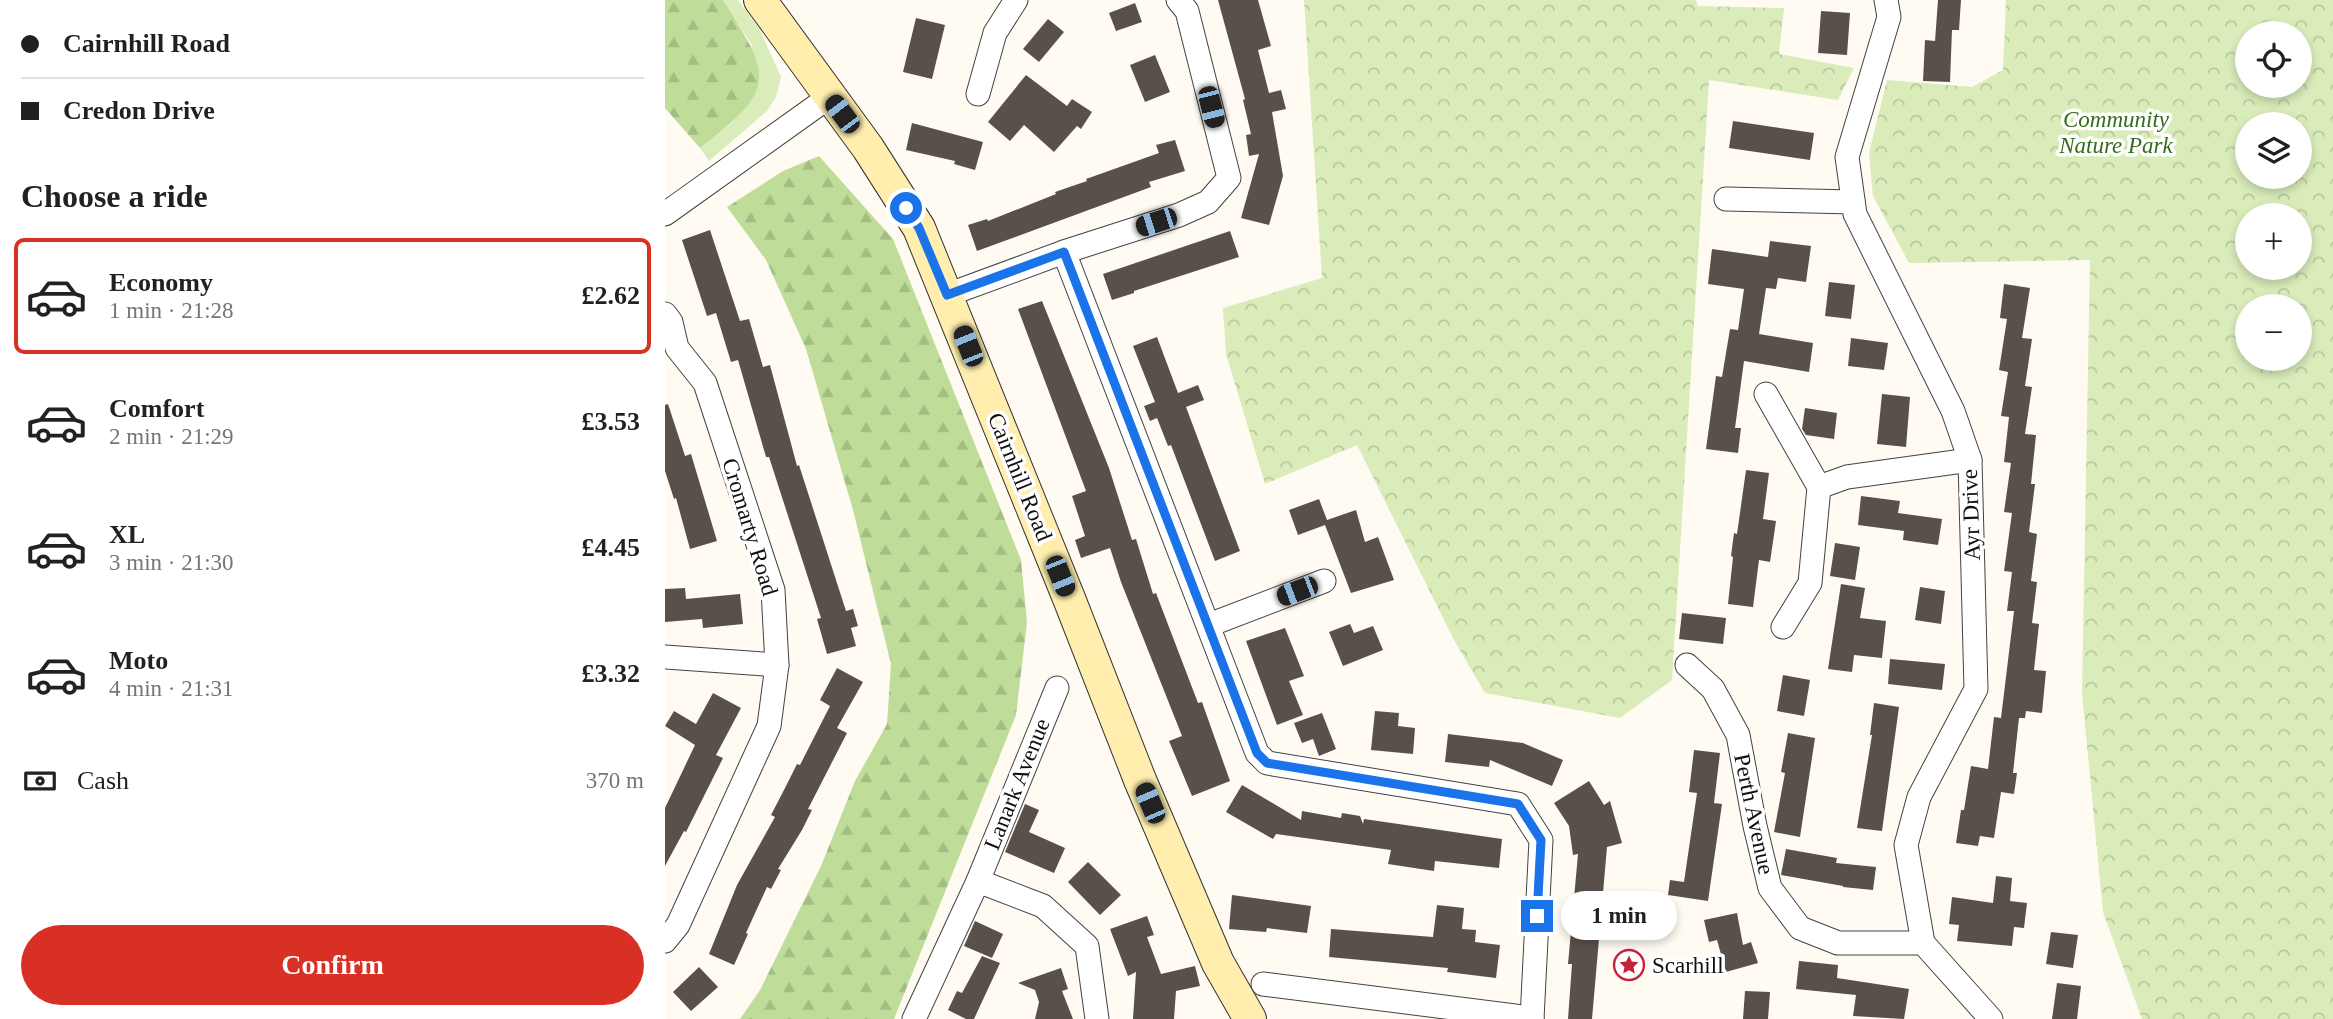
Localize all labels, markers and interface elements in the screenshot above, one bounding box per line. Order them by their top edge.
map controls [2235,21,2312,371]
button: locate [2235,21,2312,98]
text: Cairnhill Road [63,29,230,58]
car [1196,84,1227,130]
car [821,91,864,137]
text: Credon Drive [63,96,215,125]
park label: Community Nature Park [2058,107,2174,158]
button: layers [2235,112,2312,189]
text: Choose a ride [21,178,208,214]
route start [890,192,922,224]
button: + [2235,203,2312,280]
car [1133,206,1180,238]
icon: car [25,265,88,328]
text: Economy [109,268,213,297]
text: £2.62 [582,281,640,310]
button: − [2235,294,2312,371]
text: 1 min · 21:28 [109,298,234,323]
car [951,323,986,369]
icon: car [25,391,88,454]
text: Comfort [109,394,204,423]
text: £3.53 [582,407,640,436]
street label: Cairnhill Road [983,409,1057,545]
text: 2 min · 21:29 [109,424,234,449]
street label: Cromarty Road [717,455,783,599]
street label: Ayr Drive [1957,469,1985,561]
icon: car [25,517,88,580]
text: XL [109,520,145,549]
text: £4.45 [582,533,640,562]
text: 3 min · 21:30 [109,550,234,575]
car [1043,553,1078,599]
car [1274,574,1321,608]
icon: car [25,643,88,706]
text: Moto [109,646,168,675]
text: £3.32 [582,659,640,688]
text: 4 min · 21:31 [109,676,234,701]
street label: Lanark Avenue [979,715,1055,853]
street label: Perth Avenue [1729,751,1779,877]
icon: cash [21,762,59,800]
text: Cash [77,766,129,795]
text: 370 m [586,768,644,793]
car [1133,780,1168,826]
callout: 1 min [1561,892,1677,940]
route end [1521,900,1553,932]
text: 1 min [1591,903,1647,928]
button: Confirm [21,925,644,1005]
place icon: Scarhill [1612,948,1646,982]
place label: Scarhill [1652,953,1724,978]

